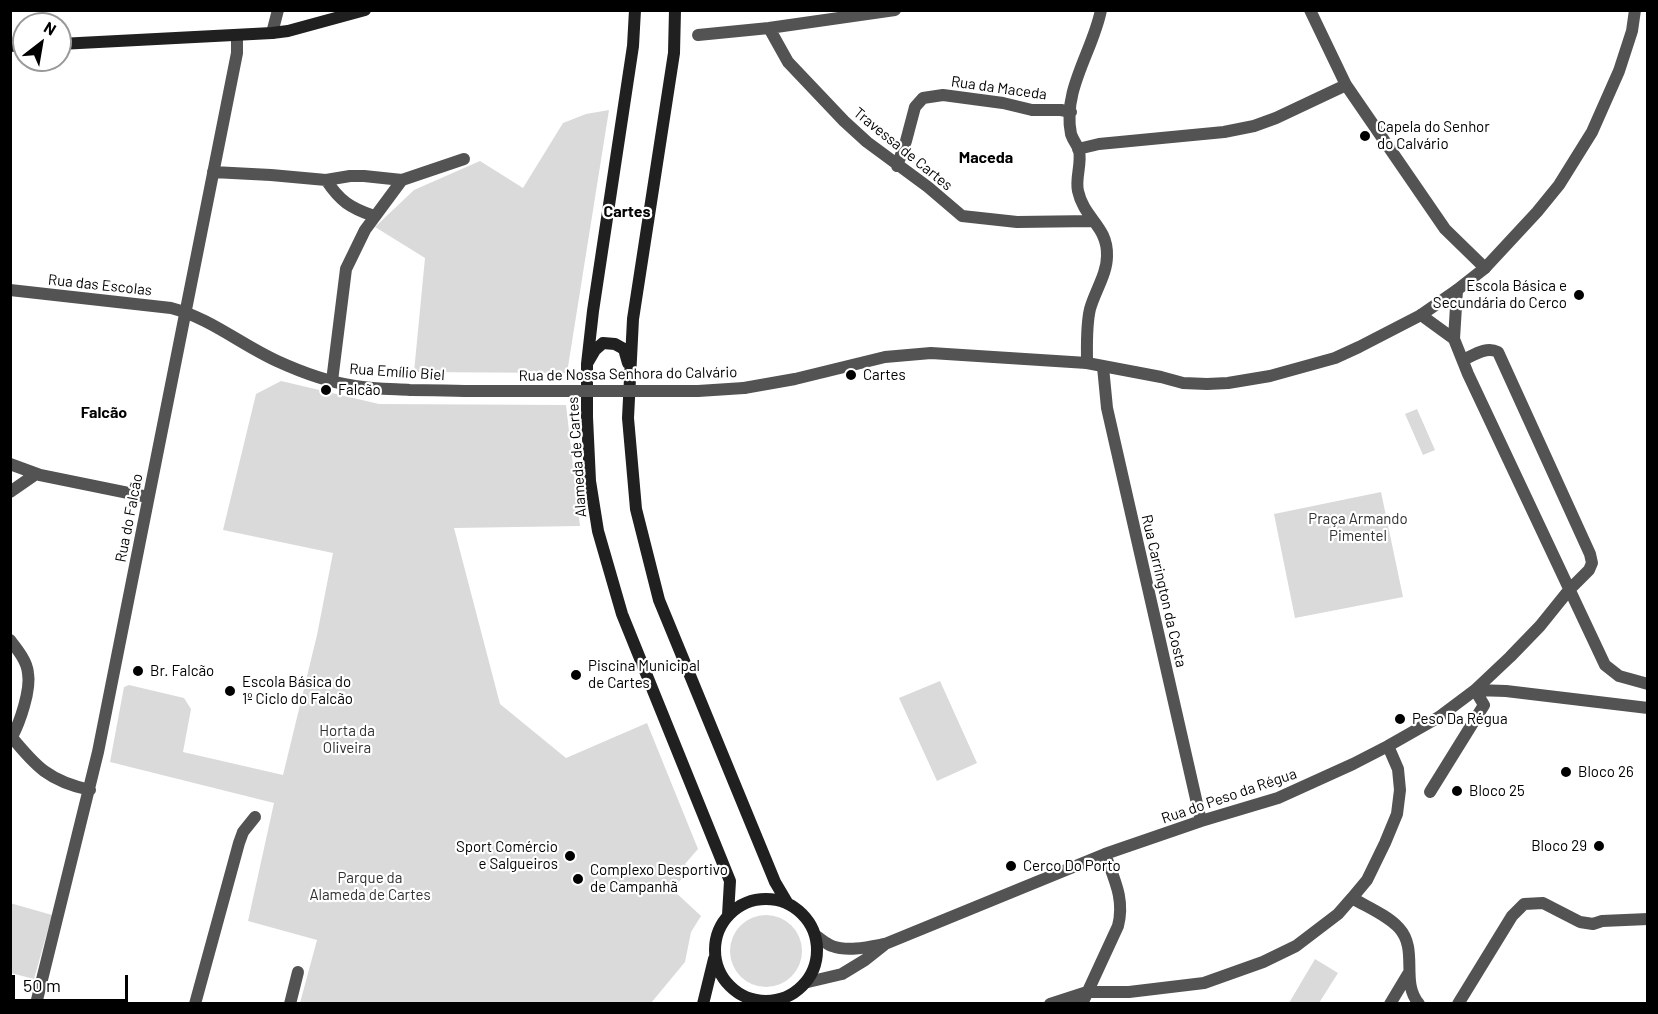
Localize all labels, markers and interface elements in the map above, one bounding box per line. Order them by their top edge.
north arrow [12,12,72,72]
text: N [41,17,60,39]
street label: Rua da Maceda [950,72,1048,104]
street label: Travessa de Cartes [850,104,956,194]
place label: Capela do Senhor do Calvário [1377,118,1490,153]
marker: Capela do Senhor do Calvário [1358,129,1372,143]
district label: Maceda [959,148,1013,168]
district label: Cartes [604,202,650,222]
street label: Rua das Escolas [47,271,153,299]
place label: Escola Básica e Secundária do Cerco [1433,277,1567,312]
marker: Escola Básica e Secundária do Cerco [1572,288,1586,302]
street label: Rua Emílio Biel [349,360,445,384]
street label: Rua de Nossa Senhora do Calvário [518,363,738,385]
place label: Cartes [863,366,906,384]
marker: Cartes [844,368,858,382]
place label: Falcão [338,381,381,399]
marker: Falcão [319,383,333,397]
street label: Alameda de Cartes [564,396,590,518]
district label: Falcão [81,403,127,423]
street label: Rua do Falcão [112,472,146,564]
park label: Praça Armando Pimentel [1308,510,1408,545]
street label: Rua Carrington da Costa [1138,513,1190,669]
place label: Piscina Municipal de Cartes [588,657,700,692]
place label: Br. Falcão [150,662,214,680]
marker: Br. Falcão [131,664,145,678]
marker: Piscina Municipal de Cartes [569,668,583,682]
place label: Escola Básica do 1º Ciclo do Falcão [242,673,353,708]
marker: Escola Básica do 1º Ciclo do Falcão [223,684,237,698]
place label: Peso Da Régua [1412,710,1508,728]
marker: Peso Da Régua [1393,712,1407,726]
park label: Horta da Oliveira [319,722,375,757]
place label: Bloco 26 [1578,763,1634,781]
street label: Rua do Peso da Régua [1159,764,1299,828]
marker: Bloco 26 [1559,765,1573,779]
place label: Bloco 25 [1469,782,1525,800]
marker: Bloco 25 [1450,784,1464,798]
place label: Bloco 29 [1531,837,1587,855]
place label: Sport Comércio e Salgueiros [456,838,558,873]
marker: Bloco 29 [1592,839,1606,853]
marker: Sport Comércio e Salgueiros [563,849,577,863]
place label: Cerco Do Porto [1023,857,1121,875]
marker: Cerco Do Porto [1004,859,1018,873]
place label: Complexo Desportivo de Campanhã [590,861,728,896]
park label: Parque da Alameda de Cartes [309,869,431,904]
marker: Complexo Desportivo de Campanhã [571,872,585,886]
scale bar [15,963,130,1001]
text: 50 m [23,974,61,996]

